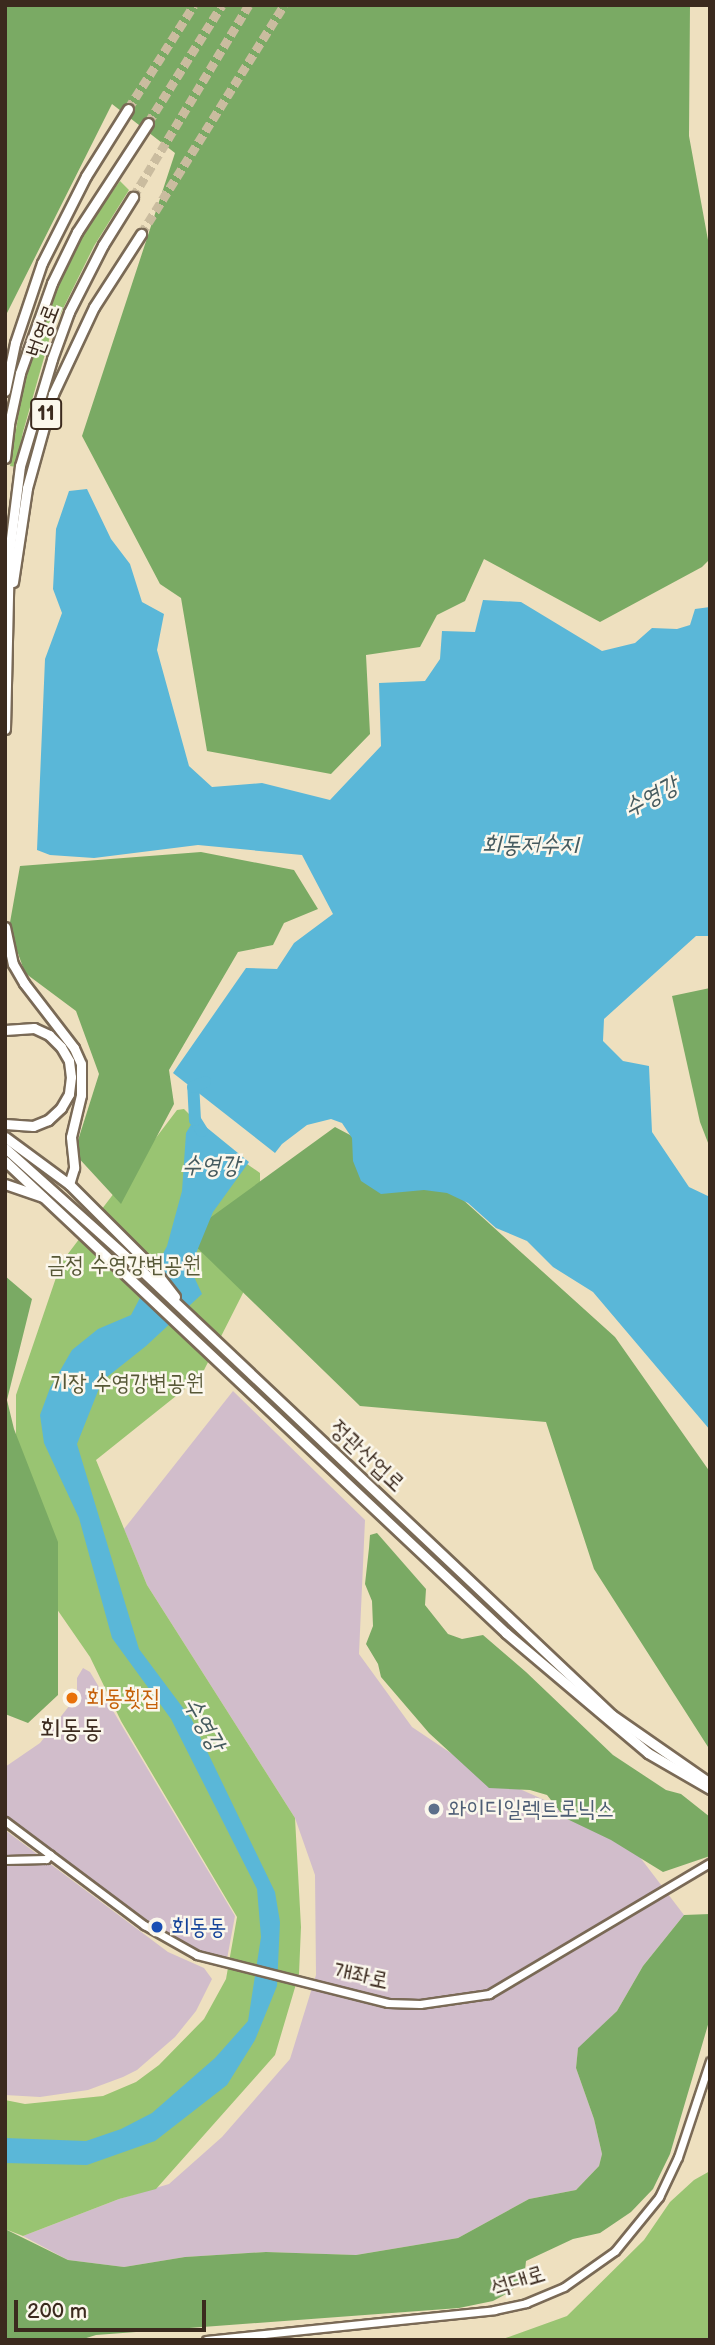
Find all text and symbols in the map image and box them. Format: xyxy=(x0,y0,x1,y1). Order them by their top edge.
street label: 번영로 xyxy=(20,300,66,362)
road number: 11 xyxy=(28,396,64,432)
water label: 수영강 xyxy=(619,771,683,823)
water label: 회동저수지 xyxy=(482,831,578,859)
water label: 수영강 xyxy=(182,1152,240,1180)
park label: 금정 수영강변공원 xyxy=(47,1251,201,1279)
park label: 기장 수영강변공원 xyxy=(50,1369,204,1397)
street label: 정관산업로 xyxy=(324,1414,410,1498)
place label: 회동횟집 xyxy=(86,1684,160,1712)
marker: 회동횟집 xyxy=(64,1690,80,1706)
water label: 수영강 xyxy=(177,1692,231,1756)
district label: 회동동 xyxy=(40,1714,102,1746)
place label: 와이디일렉트로닉스 xyxy=(448,1795,615,1823)
marker: 와이디일렉트로닉스 xyxy=(426,1801,442,1817)
place label: 회동동 xyxy=(171,1913,227,1941)
marker: 회동동 xyxy=(149,1919,165,1935)
street label: 개좌로 xyxy=(331,1957,391,1995)
street label: 석대로 xyxy=(487,2260,549,2302)
scale bar xyxy=(18,2286,210,2330)
text: 200 m xyxy=(27,2299,87,2324)

